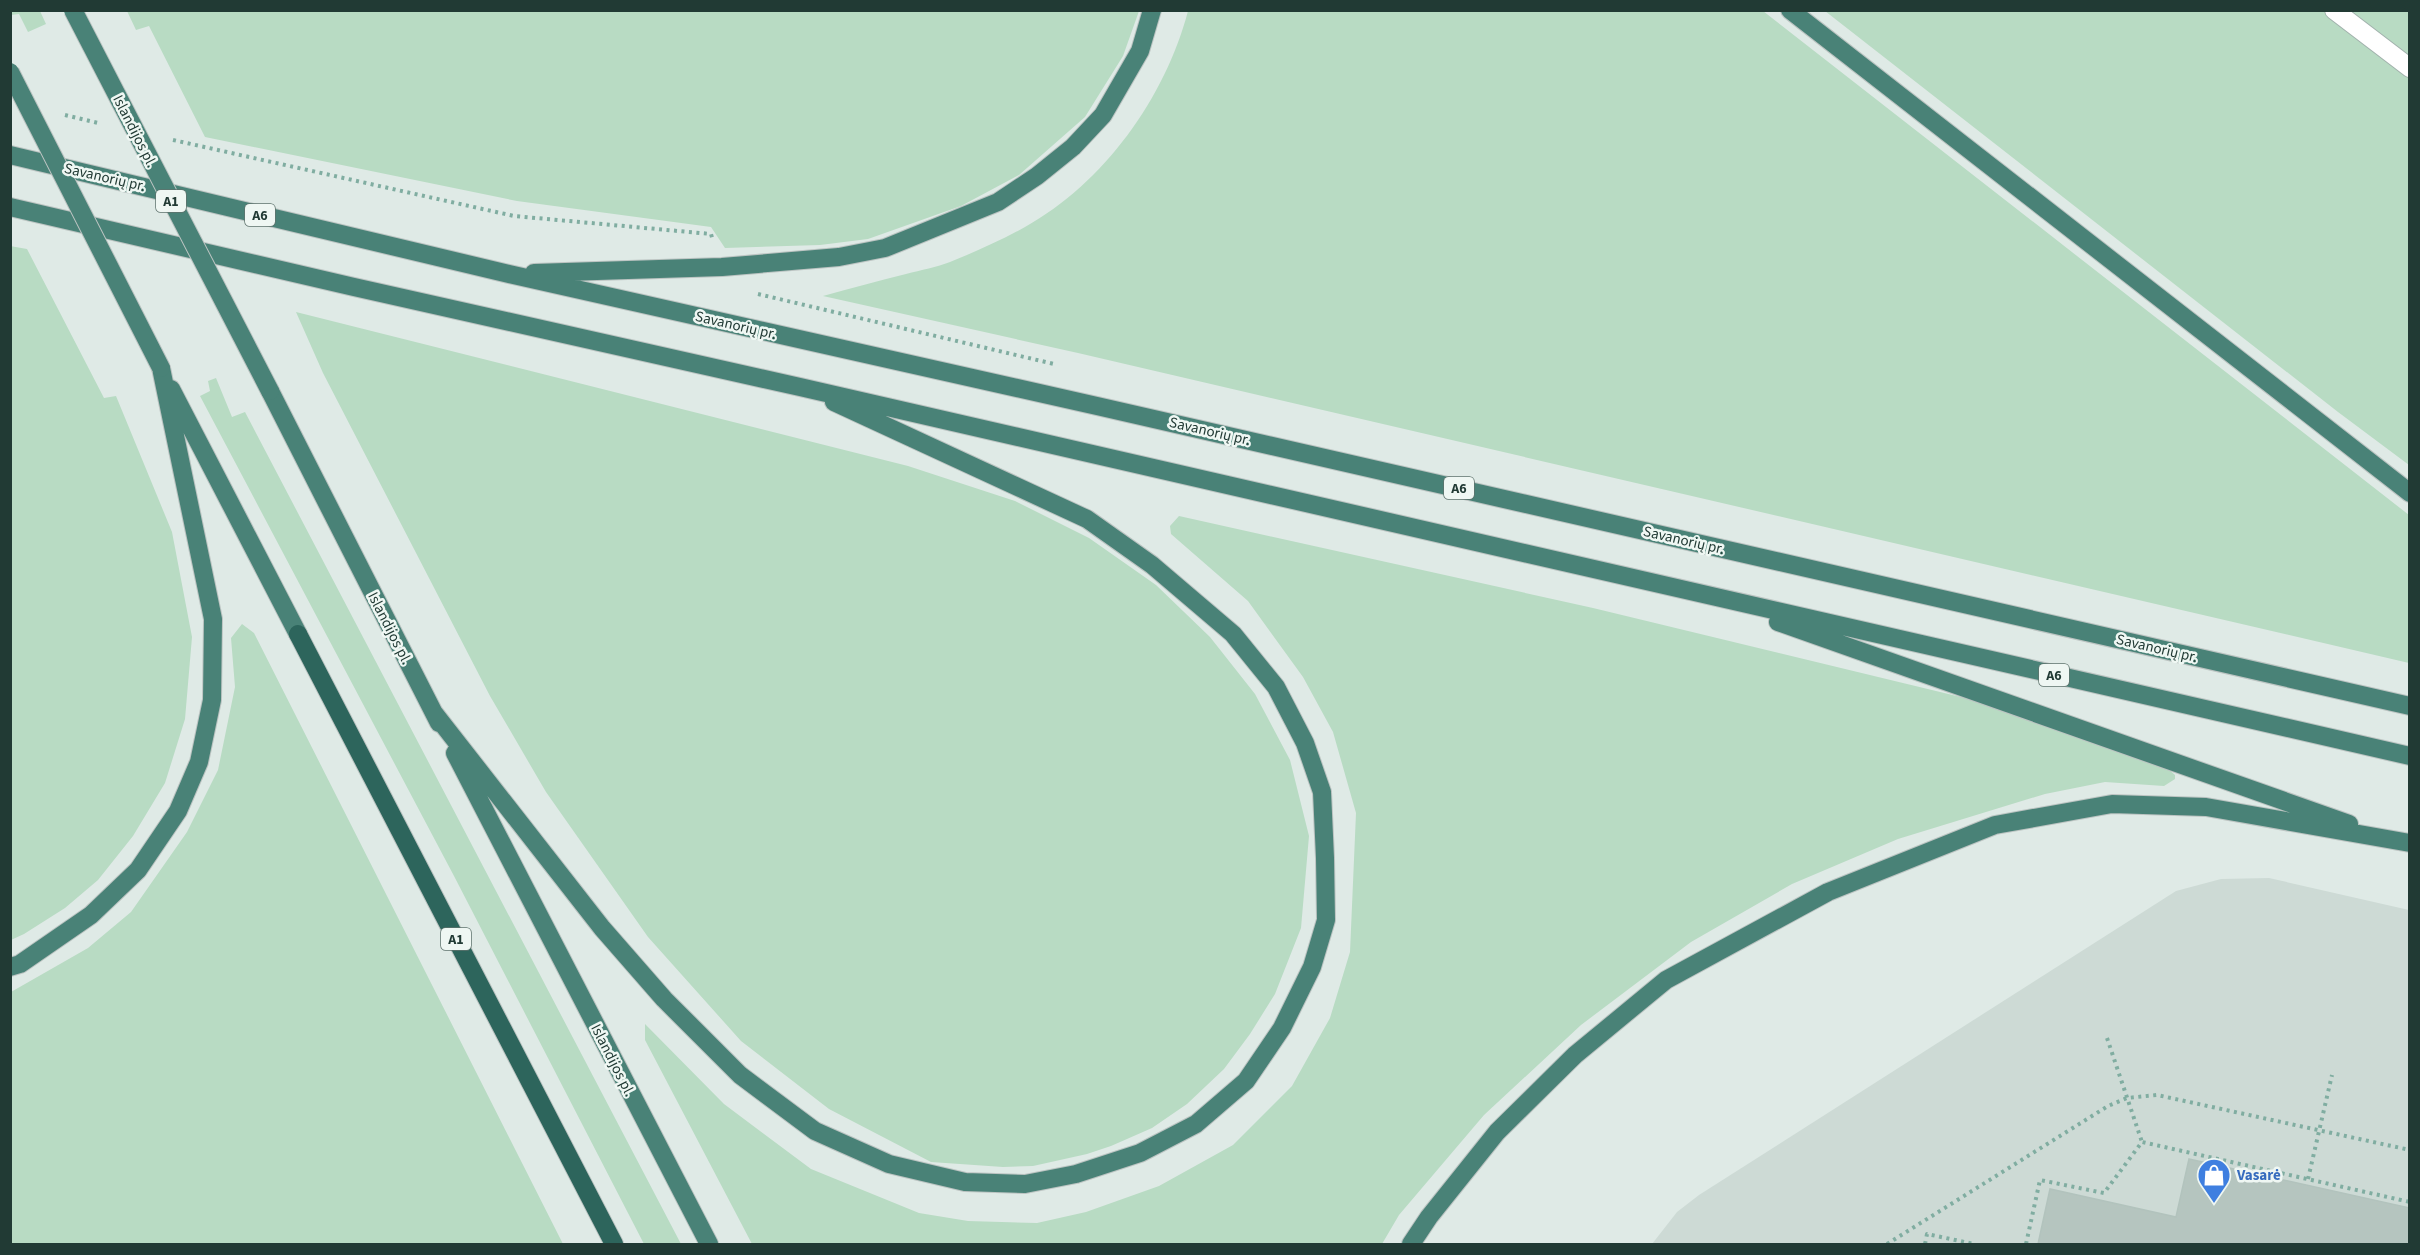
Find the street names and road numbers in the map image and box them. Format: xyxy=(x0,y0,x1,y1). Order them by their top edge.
street label: Islandijos pl. xyxy=(107,91,162,171)
street label: Savanorių pr. xyxy=(62,158,148,197)
road number: A1 xyxy=(156,190,186,212)
road number: A6 xyxy=(245,204,275,226)
street label: Savanorių pr. xyxy=(693,306,779,345)
street label: Savanorių pr. xyxy=(1167,412,1253,451)
road number: A6 xyxy=(1444,477,1474,499)
street label: Savanorių pr. xyxy=(1641,521,1727,560)
street label: Islandijos pl. xyxy=(362,588,417,668)
street label: Savanorių pr. xyxy=(2114,629,2200,668)
road number: A6 xyxy=(2039,664,2069,686)
road number: A1 xyxy=(441,928,471,950)
street label: Islandijos pl. xyxy=(585,1020,640,1100)

